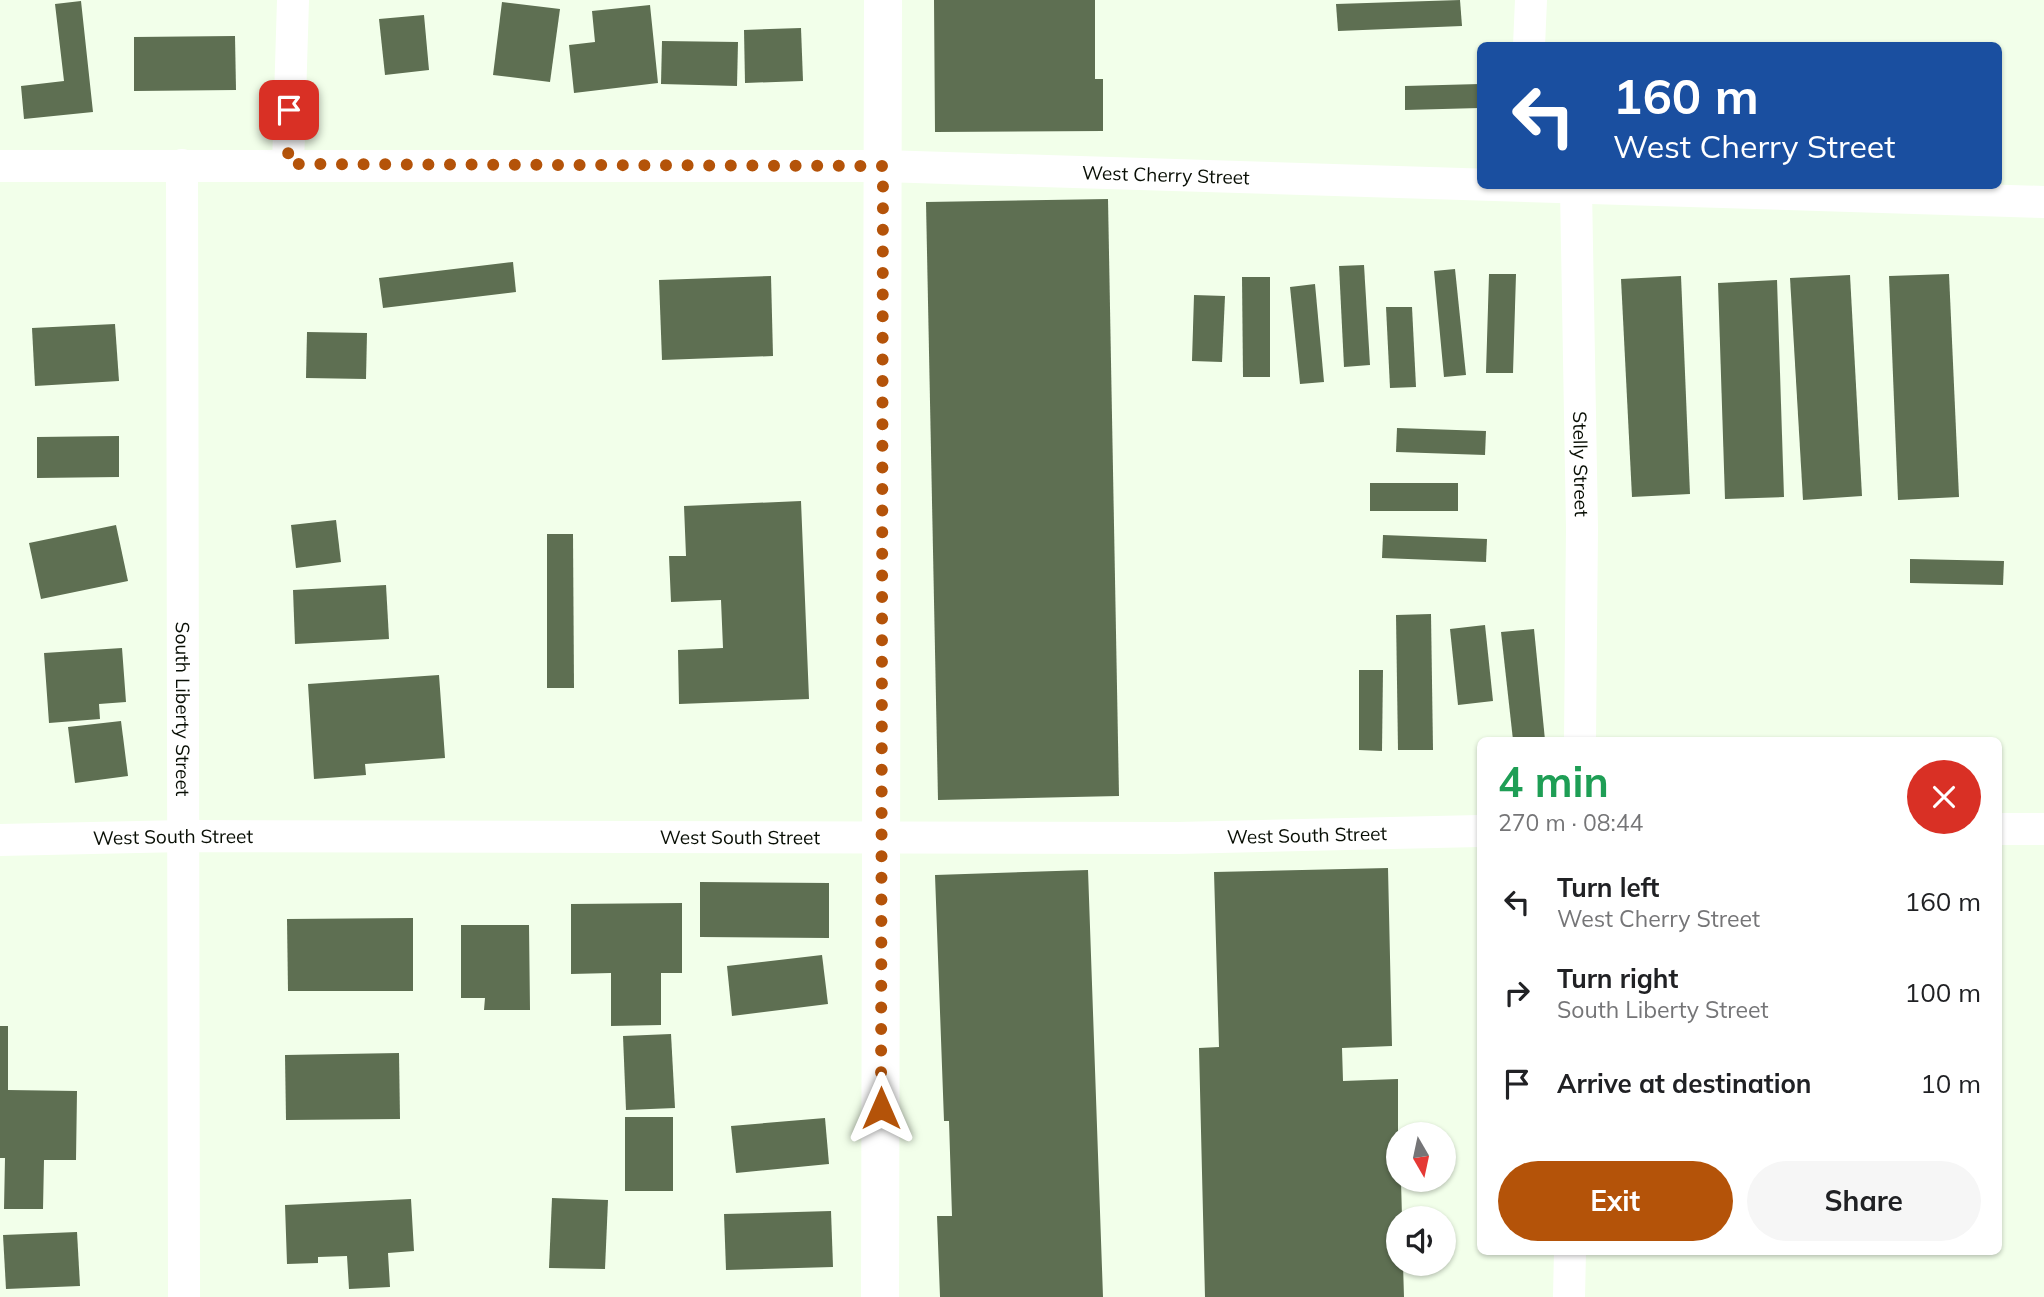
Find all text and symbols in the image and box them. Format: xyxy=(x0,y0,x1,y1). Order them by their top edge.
text: 160 m xyxy=(1613,65,1759,126)
icon: left xyxy=(1498,70,1589,161)
pin xyxy=(259,80,319,140)
icon: arrive xyxy=(270,91,308,129)
text: West Cherry Street xyxy=(1613,126,1895,166)
street label: West Cherry Street xyxy=(1082,160,1250,189)
street label: Stelly Street xyxy=(1568,411,1594,517)
street label: South Liberty Street xyxy=(171,622,195,797)
text: 4 min xyxy=(1498,755,1609,808)
button: close xyxy=(1907,760,1981,834)
text: 270 m · 08:44 xyxy=(1498,808,1643,837)
street label: West South Street xyxy=(1226,821,1388,849)
street label: West South Street xyxy=(93,824,254,850)
street label: West South Street xyxy=(660,825,821,849)
text: Turn left xyxy=(1557,871,1659,904)
icon: left xyxy=(1498,883,1536,921)
text: 160 m xyxy=(1905,885,1981,918)
text: West Cherry Street xyxy=(1557,904,1760,933)
text: Turn right xyxy=(1557,962,1678,995)
icon: right xyxy=(1498,974,1536,1012)
text: 100 m xyxy=(1905,976,1981,1009)
text: South Liberty Street xyxy=(1557,995,1769,1024)
icon: arrive xyxy=(1498,1065,1536,1103)
text: Arrive at destination xyxy=(1557,1067,1812,1100)
text: 10 m xyxy=(1920,1067,1981,1100)
position arrow xyxy=(844,1071,918,1145)
north arrow xyxy=(1386,1122,1456,1192)
map controls xyxy=(1386,1122,1456,1276)
button: Exit xyxy=(1498,1161,1733,1241)
button: Share xyxy=(1747,1161,1981,1241)
button: sound xyxy=(1386,1206,1456,1276)

